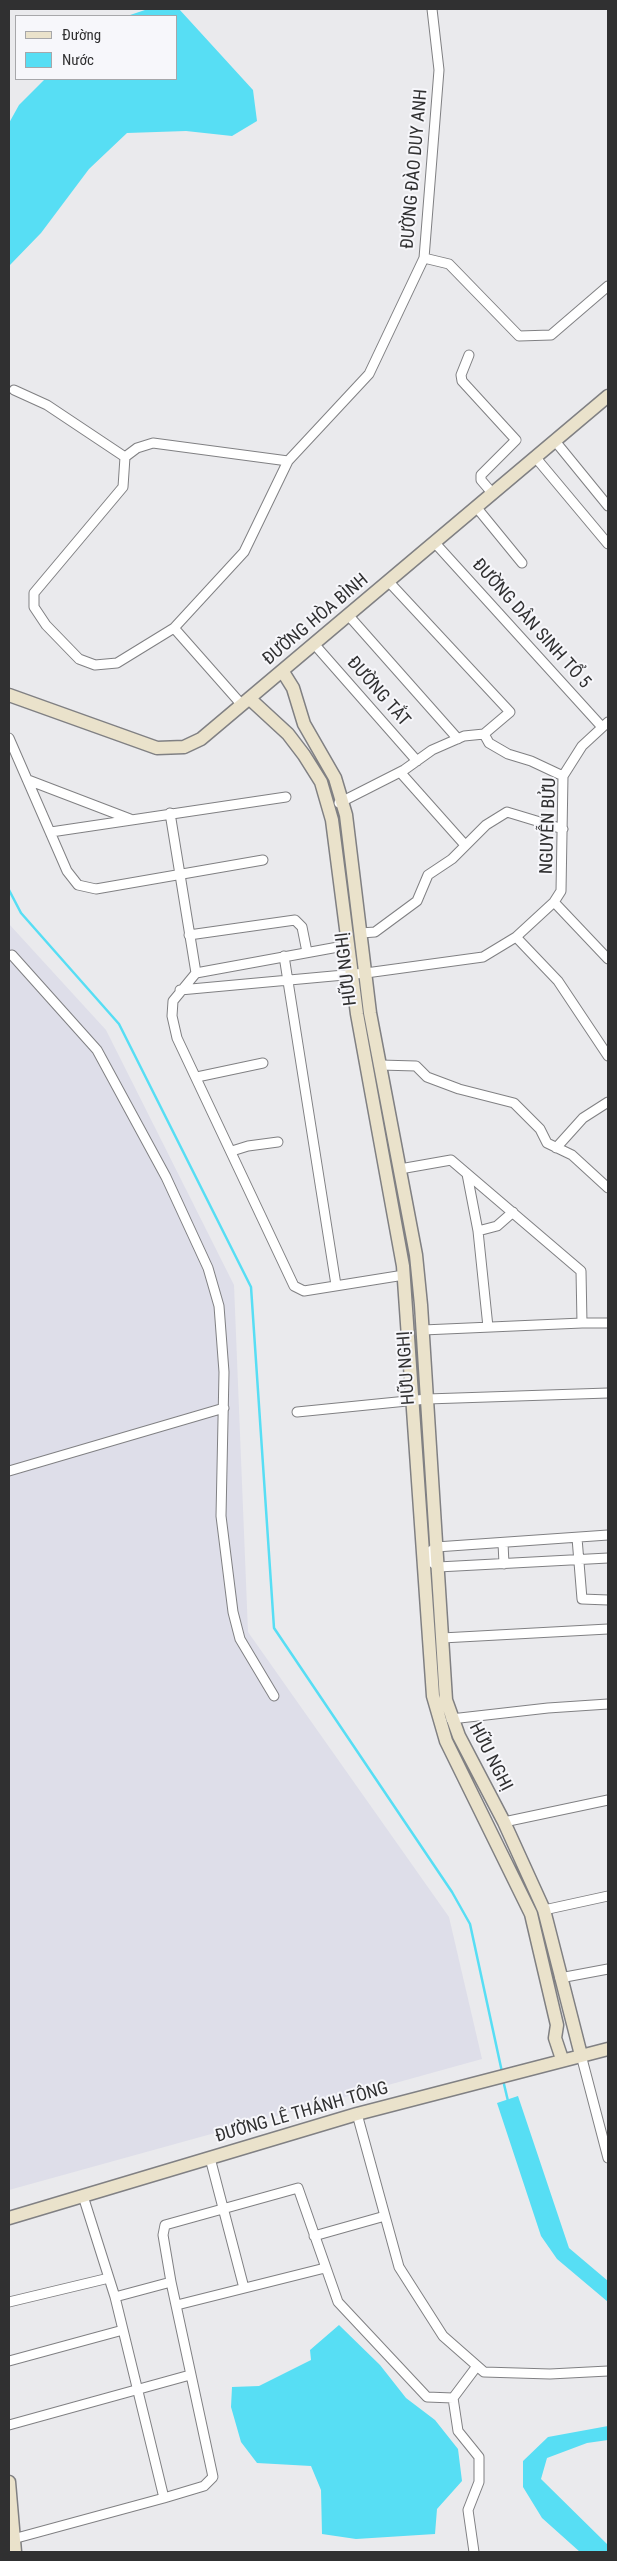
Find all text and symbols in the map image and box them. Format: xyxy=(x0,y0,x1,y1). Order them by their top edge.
legend xyxy=(15,15,178,80)
text: Đường xyxy=(62,26,101,44)
text: Nước xyxy=(62,51,94,69)
street label: ĐƯỜNG ĐÀO DUY ANH xyxy=(397,88,433,250)
street label: ĐƯỜNG DÂN SINH TỔ 5 xyxy=(467,555,595,693)
street label: ĐƯỜNG HÒA BÌNH xyxy=(259,570,373,670)
street label: ĐƯỜNG TẮT xyxy=(342,653,414,731)
street label: NGUYỄN BỬU xyxy=(537,777,561,875)
street label: HỮU NGHỊ xyxy=(332,931,362,1007)
street label: HỮU NGHỊ xyxy=(394,1330,420,1406)
street label: HỮU NGHỊ xyxy=(464,1719,516,1795)
street label: ĐƯỜNG LÊ THÁNH TÔNG xyxy=(213,2078,391,2148)

